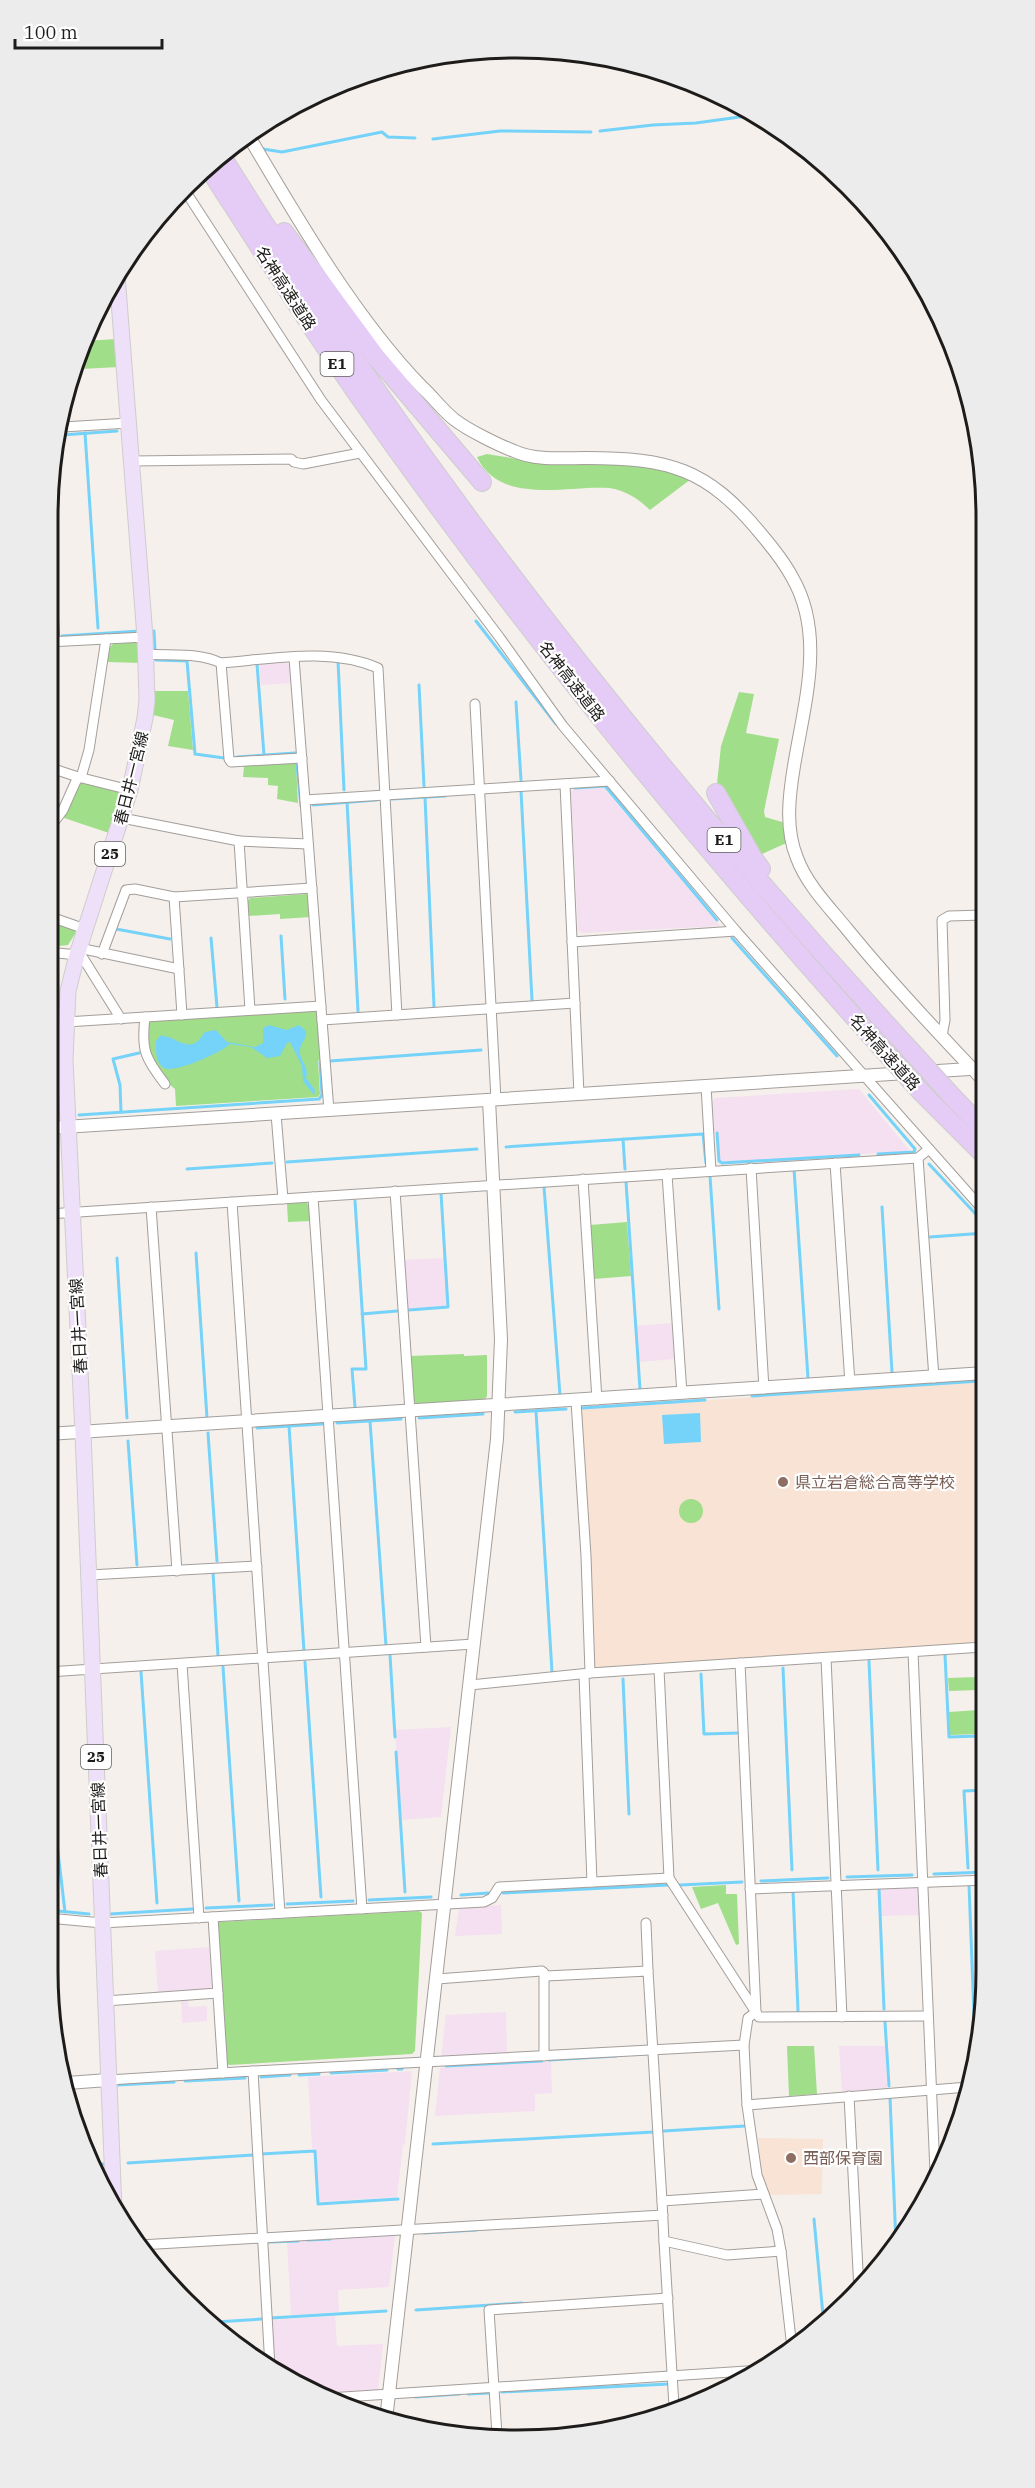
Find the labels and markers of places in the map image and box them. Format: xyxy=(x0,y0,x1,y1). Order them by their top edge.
place label: 県立岩倉総合高等学校 xyxy=(795,1472,955,1492)
marker: 県立岩倉総合高等学校 xyxy=(776,1475,790,1489)
place label: 西部保育園 xyxy=(803,2148,883,2168)
marker: 西部保育園 xyxy=(784,2151,798,2165)

